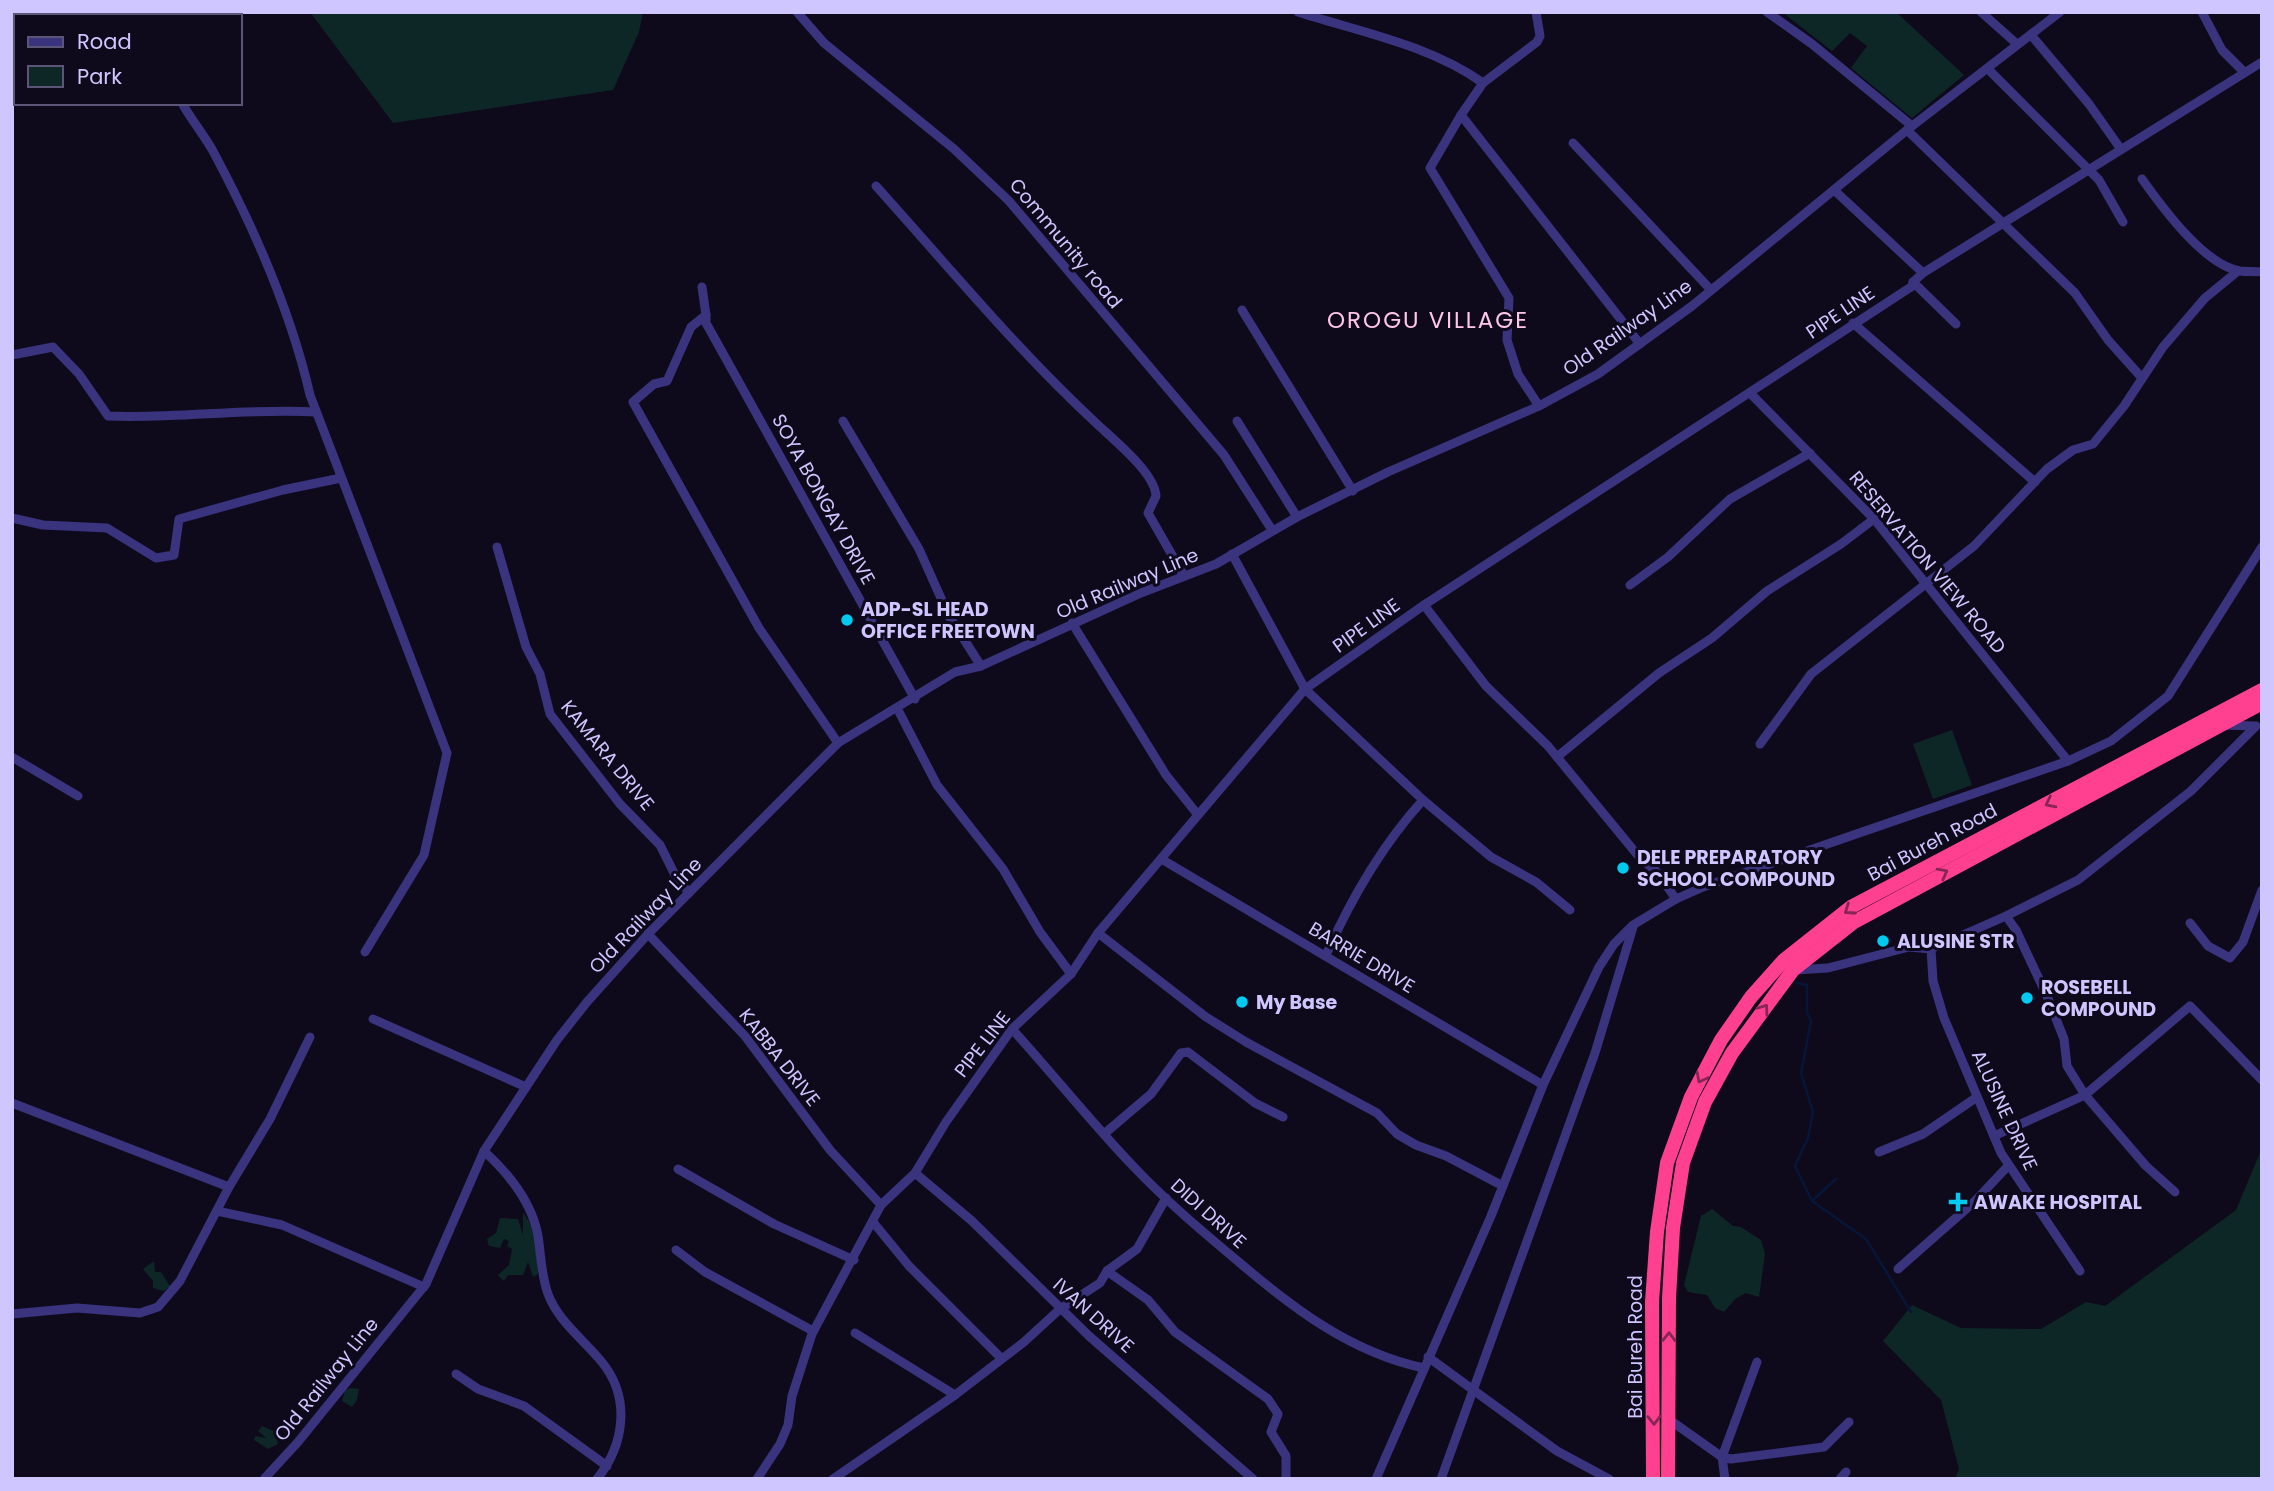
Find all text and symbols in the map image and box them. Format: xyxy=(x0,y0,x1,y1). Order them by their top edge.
legend xyxy=(14,14,242,105)
text: Road xyxy=(77,27,132,56)
text: Park xyxy=(77,62,122,91)
street label: Community road xyxy=(1003,172,1128,314)
street label: Old Railway Line xyxy=(1557,273,1697,382)
street label: PIPE LINE xyxy=(1801,280,1880,345)
district label: OROGU VILLAGE xyxy=(1327,304,1529,336)
street label: SOYA BONGAY DRIVE xyxy=(765,409,882,589)
street label: RESERVATION VIEW ROAD xyxy=(1843,465,2012,660)
street label: Old Railway Line xyxy=(1052,541,1203,626)
street label: PIPE LINE xyxy=(1327,592,1406,659)
place label: ADP-SL HEAD OFFICE FREETOWN xyxy=(861,596,1035,645)
marker: ADP-SL HEAD OFFICE FREETOWN xyxy=(839,612,855,628)
street label: KAMARA DRIVE xyxy=(555,694,661,816)
one-way arrow xyxy=(2045,794,2057,808)
street label: Bai Bureh Road xyxy=(1863,797,2002,888)
place label: DELE PREPARATORY SCHOOL COMPOUND xyxy=(1637,844,1835,893)
street label: Old Railway Line xyxy=(583,851,708,980)
marker: DELE PREPARATORY SCHOOL COMPOUND xyxy=(1615,860,1631,876)
one-way arrow xyxy=(1935,868,1948,882)
one-way arrow xyxy=(1844,902,1857,914)
street label: BARRIE DRIVE xyxy=(1304,915,1420,1000)
place label: ALUSINE STR xyxy=(1897,928,2015,955)
marker: ALUSINE STR xyxy=(1875,933,1891,949)
place label: ROSEBELL COMPOUND xyxy=(2041,974,2156,1023)
place label: My Base xyxy=(1256,989,1338,1016)
marker: ROSEBELL COMPOUND xyxy=(2019,990,2035,1006)
marker: My Base xyxy=(1234,994,1250,1010)
street label: KABBA DRIVE xyxy=(733,1003,826,1112)
street label: PIPE LINE xyxy=(948,1005,1017,1083)
one-way arrow xyxy=(1756,1005,1769,1017)
street label: ALUSINE DRIVE xyxy=(1965,1046,2044,1175)
one-way arrow xyxy=(1696,1071,1709,1083)
street label: DIDI DRIVE xyxy=(1165,1172,1252,1255)
place label: AWAKE HOSPITAL xyxy=(1974,1189,2142,1216)
marker: AWAKE HOSPITAL xyxy=(1948,1192,1968,1212)
street label: IVAN DRIVE xyxy=(1047,1272,1140,1359)
street label: Bai Bureh Road xyxy=(1622,1275,1649,1419)
street label: Old Railway Line xyxy=(268,1312,385,1447)
one-way arrow xyxy=(1661,1331,1676,1342)
one-way arrow xyxy=(1646,1416,1662,1426)

